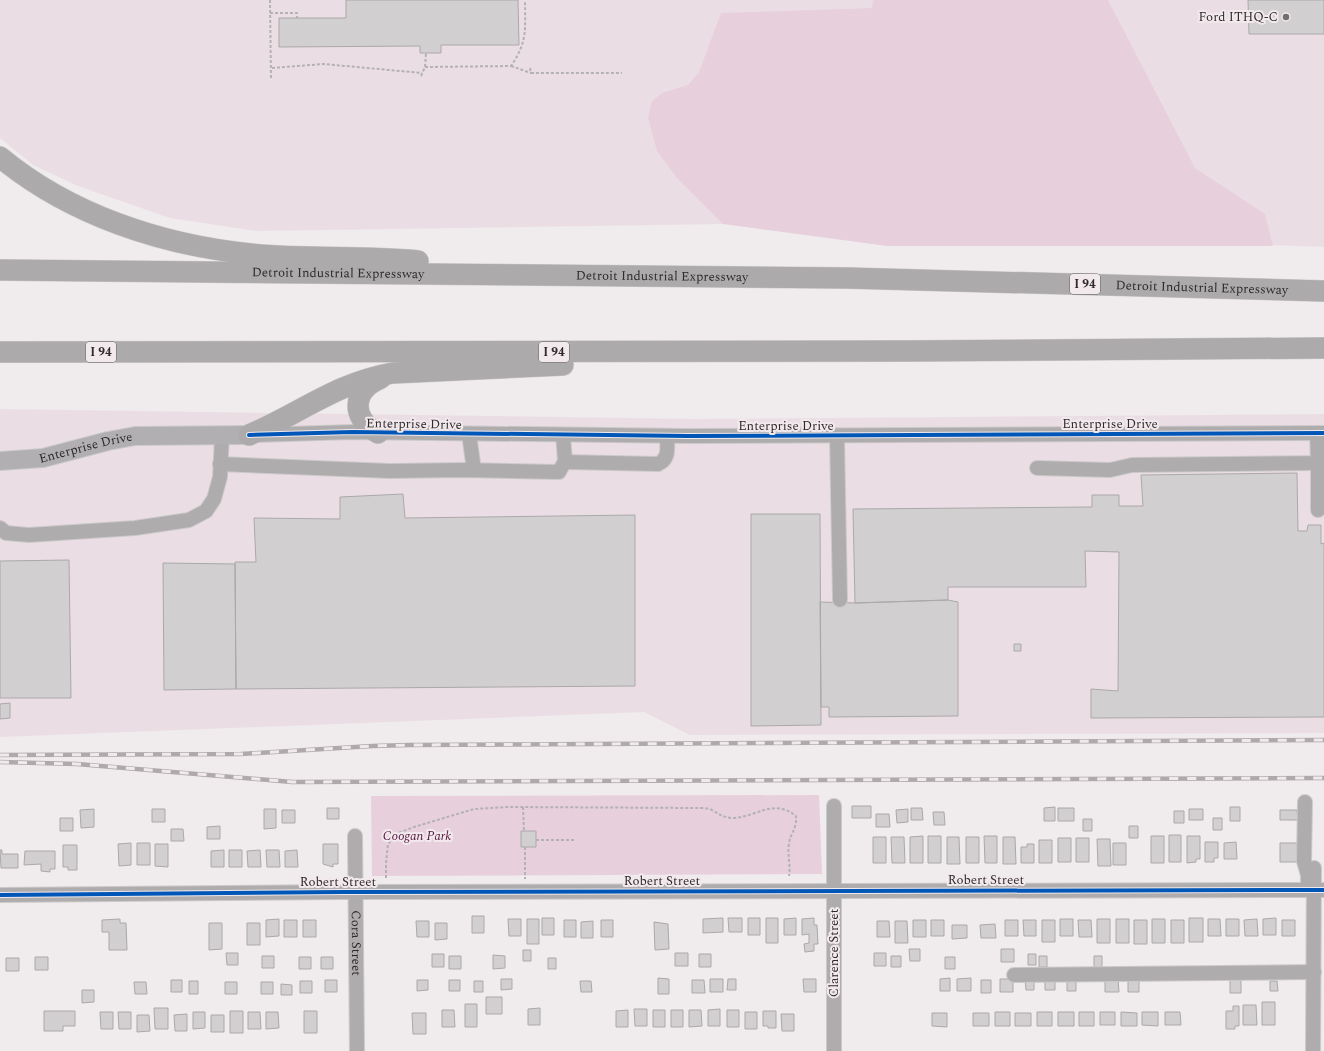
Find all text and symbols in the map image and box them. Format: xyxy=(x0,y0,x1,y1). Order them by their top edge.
place label: Ford ITHQ-C xyxy=(1199,7,1278,27)
marker: Ford ITHQ-C xyxy=(1281,12,1291,22)
street label: Detroit Industrial Expressway xyxy=(252,262,425,284)
street label: Detroit Industrial Expressway xyxy=(576,265,749,287)
road number: I 94 xyxy=(1070,274,1100,294)
street label: Detroit Industrial Expressway xyxy=(1115,275,1289,300)
road number: I 94 xyxy=(86,342,116,362)
road number: I 94 xyxy=(539,342,569,362)
street label: Enterprise Drive xyxy=(366,413,462,435)
street label: Enterprise Drive xyxy=(1062,414,1158,434)
street label: Enterprise Drive xyxy=(738,416,834,436)
street label: Enterprise Drive xyxy=(37,427,134,469)
park label: Coogan Park xyxy=(383,826,451,846)
street label: Robert Street xyxy=(948,870,1025,890)
street label: Robert Street xyxy=(624,871,701,891)
street label: Robert Street xyxy=(300,872,377,892)
street label: Clarence Street xyxy=(824,908,844,997)
street label: Cora Street xyxy=(346,910,366,976)

